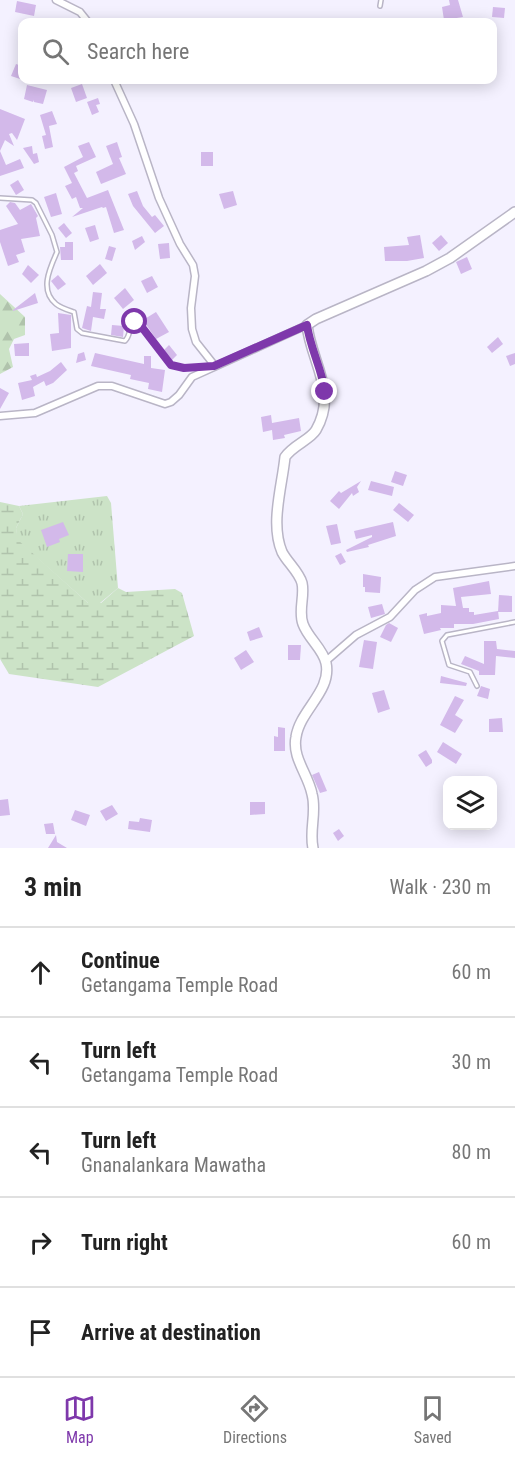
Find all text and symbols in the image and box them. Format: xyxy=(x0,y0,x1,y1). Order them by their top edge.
search box xyxy=(18,18,497,84)
icon: search xyxy=(39,35,72,68)
text: Search here xyxy=(87,39,189,64)
route start xyxy=(121,308,147,334)
route end xyxy=(311,378,337,404)
map controls xyxy=(443,776,497,830)
button: layers xyxy=(443,776,497,830)
text: 3 min xyxy=(24,872,82,902)
text: Walk · 230 m xyxy=(390,875,491,899)
text: Continue xyxy=(81,948,160,973)
icon: ahead xyxy=(24,956,57,989)
text: 60 m xyxy=(452,960,491,984)
text: Getangama Temple Road xyxy=(81,973,278,997)
text: Turn left xyxy=(81,1038,156,1063)
icon: left xyxy=(24,1046,57,1079)
text: 30 m xyxy=(452,1050,491,1074)
text: Getangama Temple Road xyxy=(81,1063,278,1087)
text: Turn left xyxy=(81,1128,156,1153)
icon: left xyxy=(24,1136,57,1169)
text: 80 m xyxy=(452,1140,491,1164)
text: Gnanalankara Mawatha xyxy=(81,1153,266,1177)
icon: right xyxy=(24,1226,57,1259)
text: Turn right xyxy=(81,1230,168,1255)
text: 60 m xyxy=(452,1230,491,1254)
icon: arrive xyxy=(24,1316,57,1349)
text: Arrive at destination xyxy=(81,1320,261,1345)
tab: Map xyxy=(63,1392,96,1447)
tab: Directions xyxy=(223,1392,287,1447)
tab: Saved xyxy=(414,1392,452,1447)

